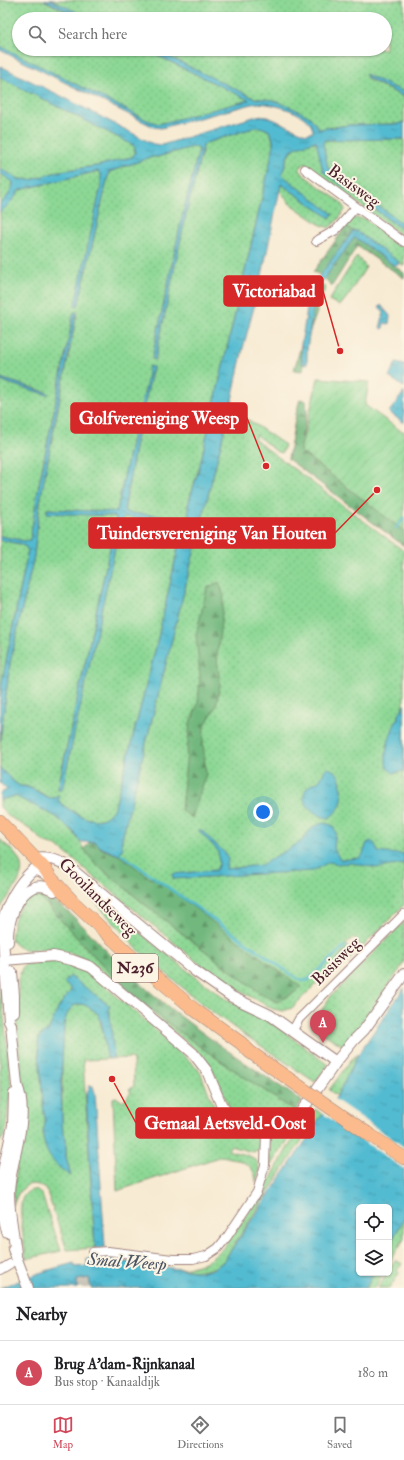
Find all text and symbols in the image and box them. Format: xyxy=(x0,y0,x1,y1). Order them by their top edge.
search box xyxy=(12,12,392,56)
icon: search xyxy=(26,23,48,45)
text: Search here xyxy=(58,25,127,44)
street label: Basisweg xyxy=(323,160,385,213)
callout: Victoriabad xyxy=(224,276,323,306)
text: Victoriabad xyxy=(231,280,316,303)
callout: Golfvereniging Weesp xyxy=(71,403,247,433)
text: Golfvereniging Weesp xyxy=(79,407,239,430)
callout: Tuindersvereniging Van Houten xyxy=(89,518,335,548)
text: Tuindersvereniging Van Houten xyxy=(96,522,328,545)
your location xyxy=(253,802,273,822)
street label: Gooilandseweg xyxy=(54,853,142,941)
street label: Basisweg xyxy=(307,932,365,990)
road number: N236 xyxy=(112,954,158,982)
pin: A xyxy=(310,1010,336,1043)
callout: Gemaal Aetsveld-Oost xyxy=(136,1108,314,1138)
text: Gemaal Aetsveld-Oost xyxy=(144,1112,306,1135)
map controls xyxy=(356,1204,392,1276)
button: locate xyxy=(356,1204,392,1240)
button: layers xyxy=(356,1240,392,1276)
water label: Smal Weesp xyxy=(86,1248,168,1276)
text: Nearby xyxy=(16,1304,67,1325)
text: Brug A'dam-Rijnkanaal xyxy=(54,1355,195,1374)
text: A xyxy=(25,1365,33,1381)
text: 180 m xyxy=(358,1365,388,1381)
text: Bus stop · Kanaaldijk xyxy=(54,1374,160,1390)
tab: Map xyxy=(52,1414,74,1451)
tab: Directions xyxy=(177,1414,224,1451)
tab: Saved xyxy=(327,1414,352,1451)

